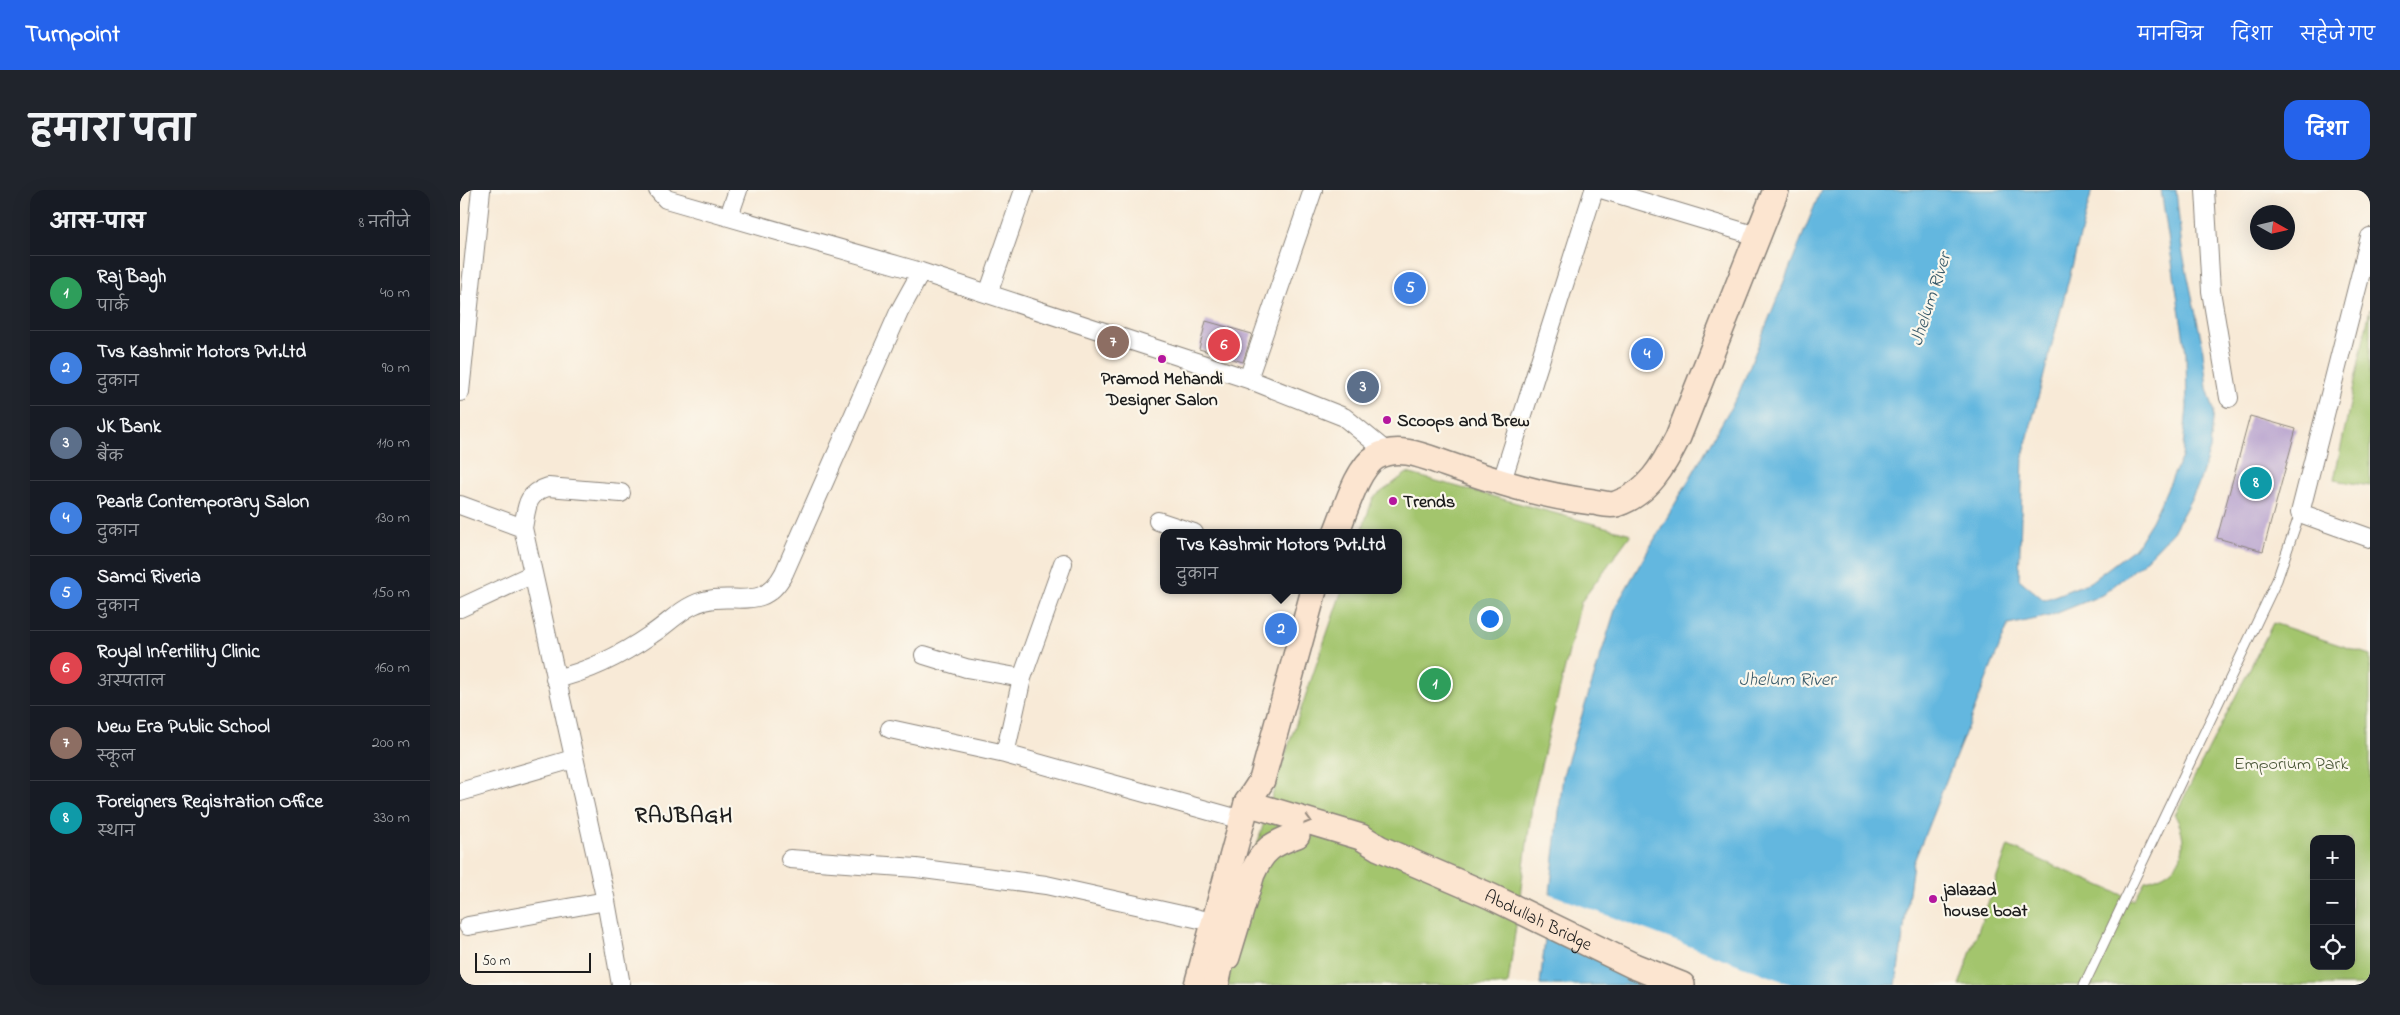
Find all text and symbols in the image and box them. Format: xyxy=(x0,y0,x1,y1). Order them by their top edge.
text: Turnpoint xyxy=(25,18,120,53)
text: मानचित्र xyxy=(2137,23,2204,49)
text: दिशा xyxy=(2232,23,2272,49)
text: सहेजे गए xyxy=(2300,23,2375,49)
button: दिशा xyxy=(2284,100,2370,160)
text: हमारा पता xyxy=(30,106,194,157)
north arrow xyxy=(2250,205,2295,250)
text: आस-पास xyxy=(50,208,145,238)
text: 8 नतीजे xyxy=(359,211,410,235)
water label: Jhelum River xyxy=(1904,248,1960,350)
text: Raj Bagh xyxy=(97,264,166,291)
pin: 5 xyxy=(1394,269,1426,307)
text: 1 xyxy=(63,281,69,305)
text: 40 m xyxy=(380,281,410,305)
text: पार्क xyxy=(97,295,128,319)
pin: 7 xyxy=(1097,323,1129,361)
pin: 6 xyxy=(1208,326,1240,364)
pin: 4 xyxy=(1631,335,1663,373)
text: Tvs Kashmir Motors Pvt.Ltd xyxy=(97,339,306,366)
marker: Pramod Mehandi Designer Salon xyxy=(1156,353,1168,365)
text: 2 xyxy=(62,356,70,380)
text: 90 m xyxy=(382,356,410,380)
place label: Pramod Mehandi Designer Salon xyxy=(1101,367,1223,415)
pin: 3 xyxy=(1347,368,1379,406)
text: दुकान xyxy=(97,370,139,394)
place label: Scoops and Brew xyxy=(1397,409,1530,435)
text: JK Bank xyxy=(97,414,161,441)
marker: Scoops and Brew xyxy=(1381,414,1393,426)
text: 3 xyxy=(63,431,69,455)
text: 110 m xyxy=(376,431,410,455)
text: बैंक xyxy=(97,445,123,469)
pin: 8 xyxy=(2240,464,2272,502)
text: Pearlz Contemporary Salon xyxy=(97,489,309,516)
place label: Trends xyxy=(1403,490,1455,516)
marker: Trends xyxy=(1387,495,1399,507)
text: 4 xyxy=(63,506,69,530)
text: 130 m xyxy=(375,506,410,530)
text: दुकान xyxy=(97,520,139,544)
popup xyxy=(1160,529,1402,594)
text: Tvs Kashmir Motors Pvt.Ltd xyxy=(1176,532,1386,559)
text: दुकान xyxy=(1176,563,1218,587)
text: Samci Riveria xyxy=(97,564,201,591)
text: 5 xyxy=(61,581,71,605)
text: 150 m xyxy=(372,581,410,605)
text: दुकान xyxy=(97,595,139,619)
your location xyxy=(1477,606,1503,632)
pin: 2 xyxy=(1265,610,1297,648)
text: Royal Infertility Clinic xyxy=(97,639,260,666)
text: 6 xyxy=(62,656,70,680)
text: 160 m xyxy=(375,656,410,680)
pin: 1 xyxy=(1419,665,1451,703)
water label: Jhelum River xyxy=(1739,667,1837,694)
text: अस्पताल xyxy=(97,670,165,694)
text: New Era Public School xyxy=(97,714,270,741)
text: 7 xyxy=(63,731,69,755)
text: 200 m xyxy=(372,731,410,755)
text: स्कूल xyxy=(97,745,135,769)
park label: Emporium Park xyxy=(2234,752,2348,778)
text: Foreigners Registration Office xyxy=(97,789,323,816)
district label: RAJBAGH xyxy=(635,801,733,833)
text: 8 xyxy=(63,806,69,830)
text: 330 m xyxy=(373,806,410,830)
one-way arrow xyxy=(1303,814,1311,824)
text: स्थान xyxy=(97,820,135,844)
map controls xyxy=(2310,835,2355,970)
button: + xyxy=(2310,835,2355,880)
place label: jalazad house boat xyxy=(1940,878,2028,925)
button: − xyxy=(2310,880,2355,925)
street label: Abdullah Bridge xyxy=(1479,884,1597,959)
marker: jalazad house boat xyxy=(1927,893,1939,905)
button: locate xyxy=(2310,925,2355,970)
scale bar xyxy=(475,950,591,973)
text: 50 m xyxy=(482,951,510,972)

